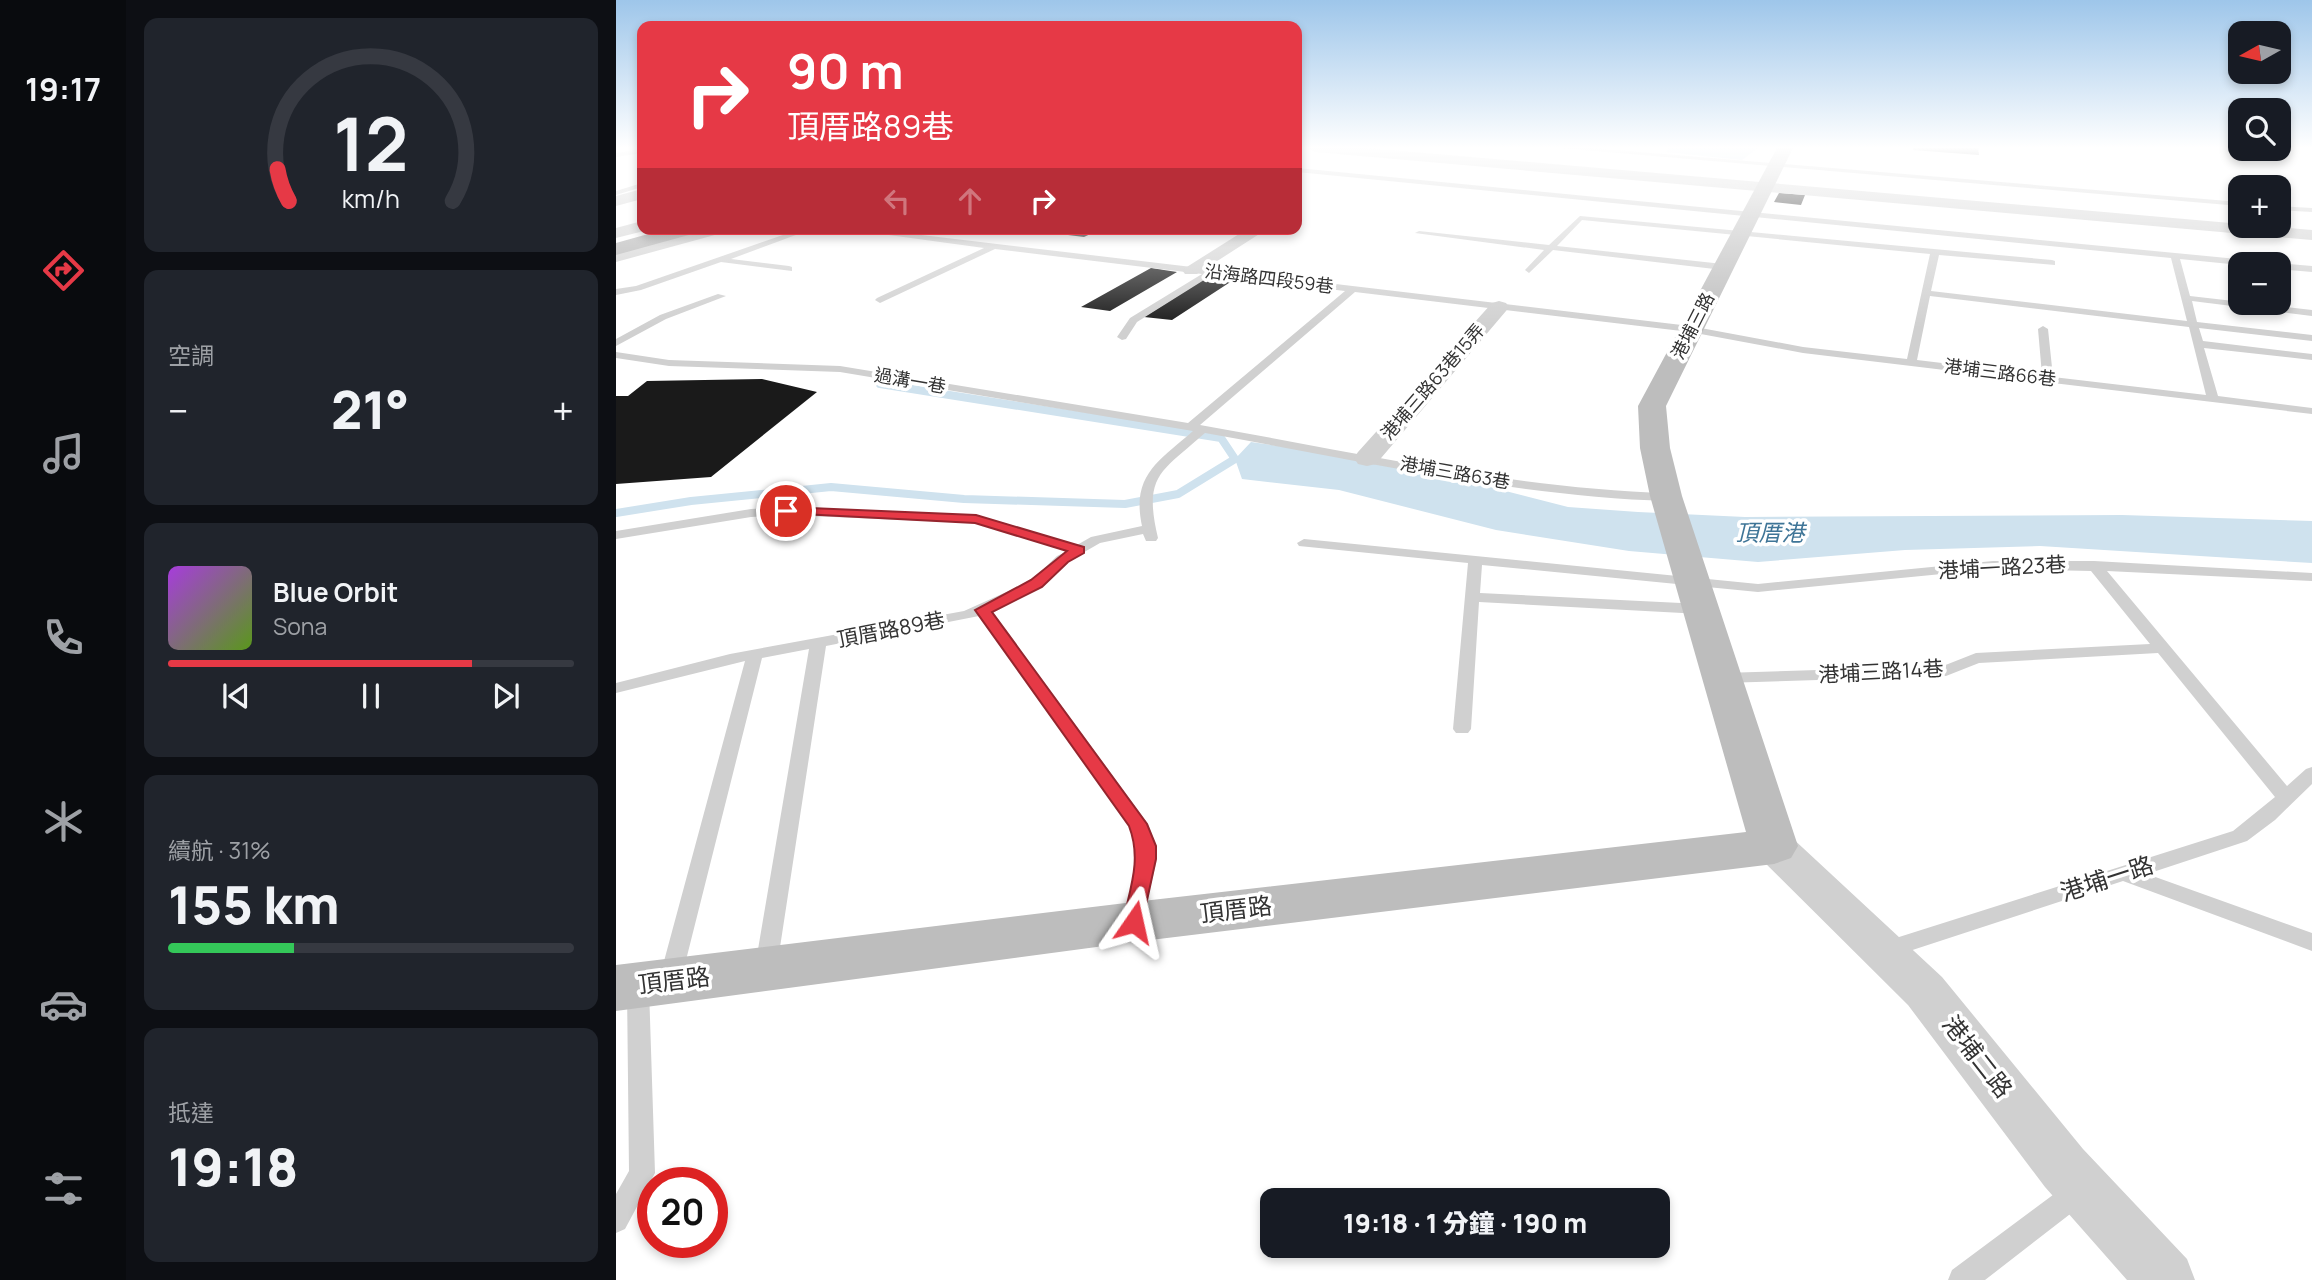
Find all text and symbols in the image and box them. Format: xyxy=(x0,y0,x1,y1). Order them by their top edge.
north arrow xyxy=(2228,21,2291,84)
map controls xyxy=(2228,21,2291,315)
text: 90 m xyxy=(787,37,904,104)
icon: right xyxy=(672,49,763,140)
text: 19:17 xyxy=(25,67,101,111)
text: 12 xyxy=(333,94,409,194)
button: search xyxy=(2228,98,2291,161)
text: 頂厝路89巷 xyxy=(787,104,953,148)
button: + xyxy=(2228,175,2291,238)
text: km/h xyxy=(342,181,400,216)
icon: left xyxy=(878,182,916,220)
icon: ahead xyxy=(951,182,989,220)
icon: right xyxy=(1024,182,1062,220)
icon: directions xyxy=(39,246,88,295)
button: − xyxy=(2228,252,2291,315)
street label: 沿海路四段59巷 xyxy=(1203,258,1335,298)
street label: 港埔三路 xyxy=(1665,288,1719,363)
street label: 港埔三路63巷15弄 xyxy=(1375,318,1489,445)
text: 空調 xyxy=(168,339,214,371)
street label: 港埔三路66巷 xyxy=(1943,353,2057,391)
street label: 過溝一巷 xyxy=(873,362,948,398)
text: 21° xyxy=(331,374,410,445)
text: − xyxy=(168,384,189,436)
text: + xyxy=(552,384,574,436)
icon: music xyxy=(39,429,88,478)
street label: 港埔三路63巷 xyxy=(1398,451,1512,493)
pin xyxy=(756,481,816,541)
icon: arrive xyxy=(767,492,805,530)
water label: 頂厝港 xyxy=(1736,516,1808,548)
street label: 港埔一路23巷 xyxy=(1937,550,2067,584)
text: Blue Orbit xyxy=(273,574,398,610)
street label: 頂厝路89巷 xyxy=(835,605,947,653)
text: Sona xyxy=(273,610,327,642)
icon: phone xyxy=(39,613,88,662)
street label: 港埔三路14巷 xyxy=(1818,654,1944,688)
icon: previous xyxy=(217,677,255,715)
icon: pause xyxy=(352,677,390,715)
icon: next xyxy=(487,677,525,715)
icon: climate xyxy=(39,797,88,846)
text: 續航 · 31% xyxy=(168,834,271,866)
street label: 港埔一路 xyxy=(2056,847,2157,908)
text: 155 km xyxy=(168,869,340,940)
position arrow xyxy=(1097,885,1171,959)
street label: 頂厝路 xyxy=(1198,888,1274,929)
street label: 頂厝路 xyxy=(636,959,712,1000)
icon: car xyxy=(39,980,88,1029)
street label: 港埔二路 xyxy=(1936,1008,2021,1104)
text: 抵達 xyxy=(168,1096,214,1128)
text: 19:18 xyxy=(168,1131,299,1202)
icon: filters xyxy=(39,1164,88,1213)
speed limit sign: 20 xyxy=(637,1167,728,1258)
text: 19:18 · 1 分鐘 · 190 m xyxy=(1343,1205,1587,1241)

